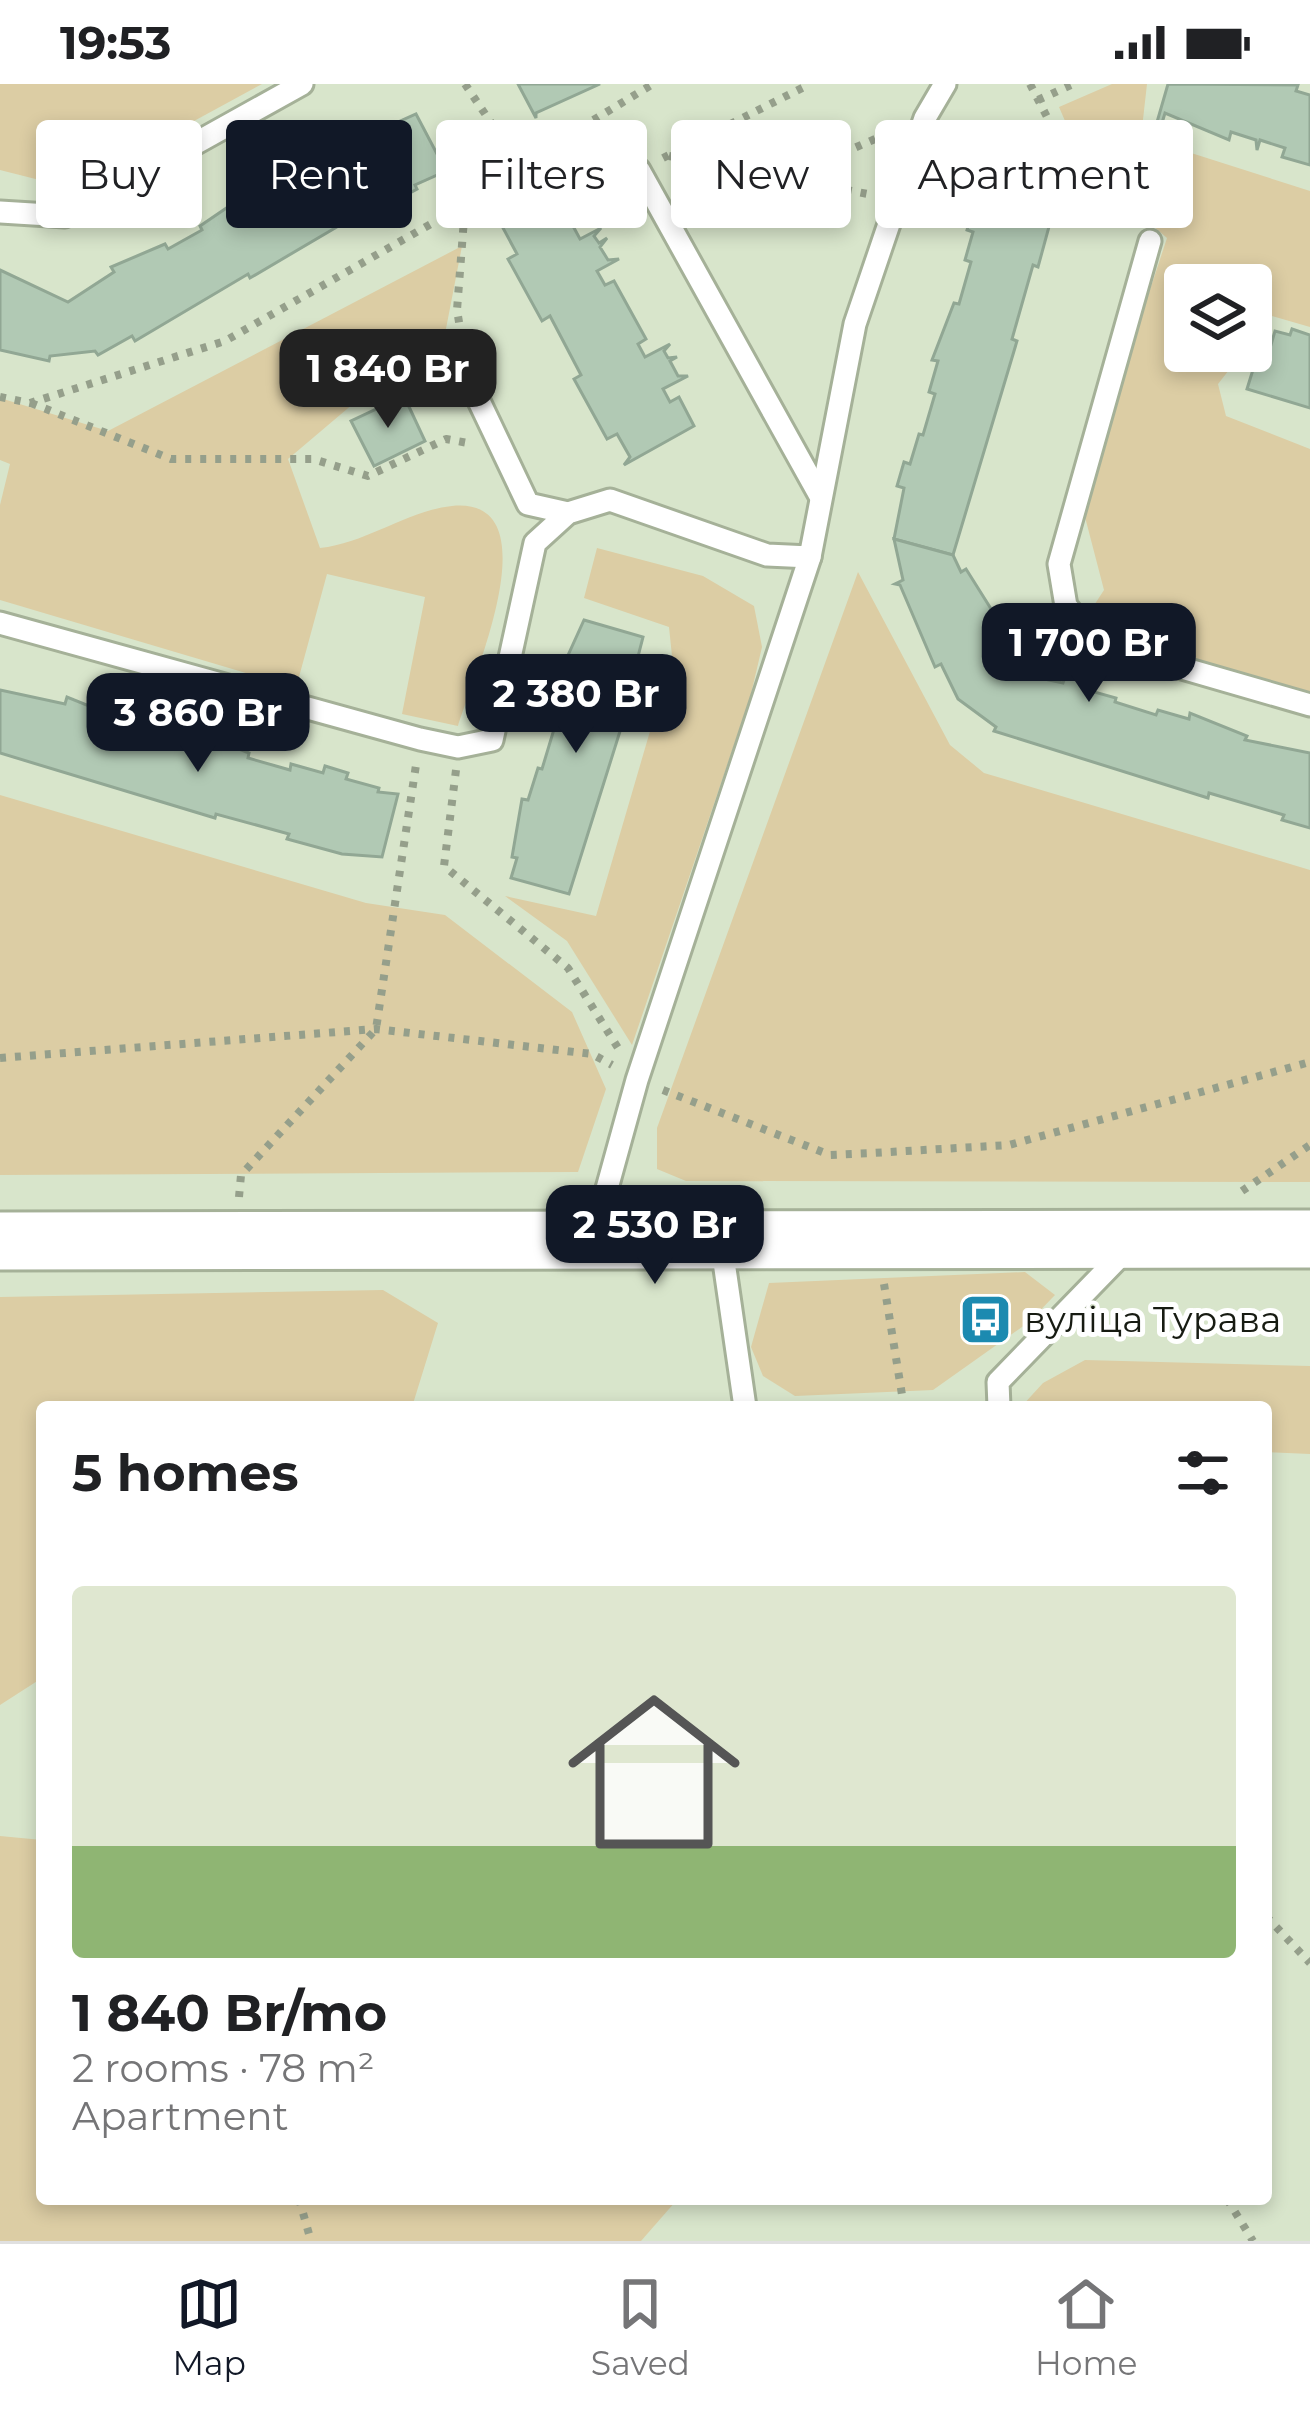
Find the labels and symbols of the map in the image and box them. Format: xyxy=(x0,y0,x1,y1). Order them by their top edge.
pin: 1 840 Br xyxy=(264,329,512,431)
pin: 1 700 Br xyxy=(965,603,1213,705)
pin: 2 380 Br xyxy=(452,654,700,756)
pin: 3 860 Br xyxy=(74,673,322,775)
pin: 2 530 Br xyxy=(531,1185,779,1287)
bus stop icon: вуліца Турава xyxy=(957,1291,1013,1347)
place label: вуліца Турава xyxy=(1024,1297,1281,1341)

